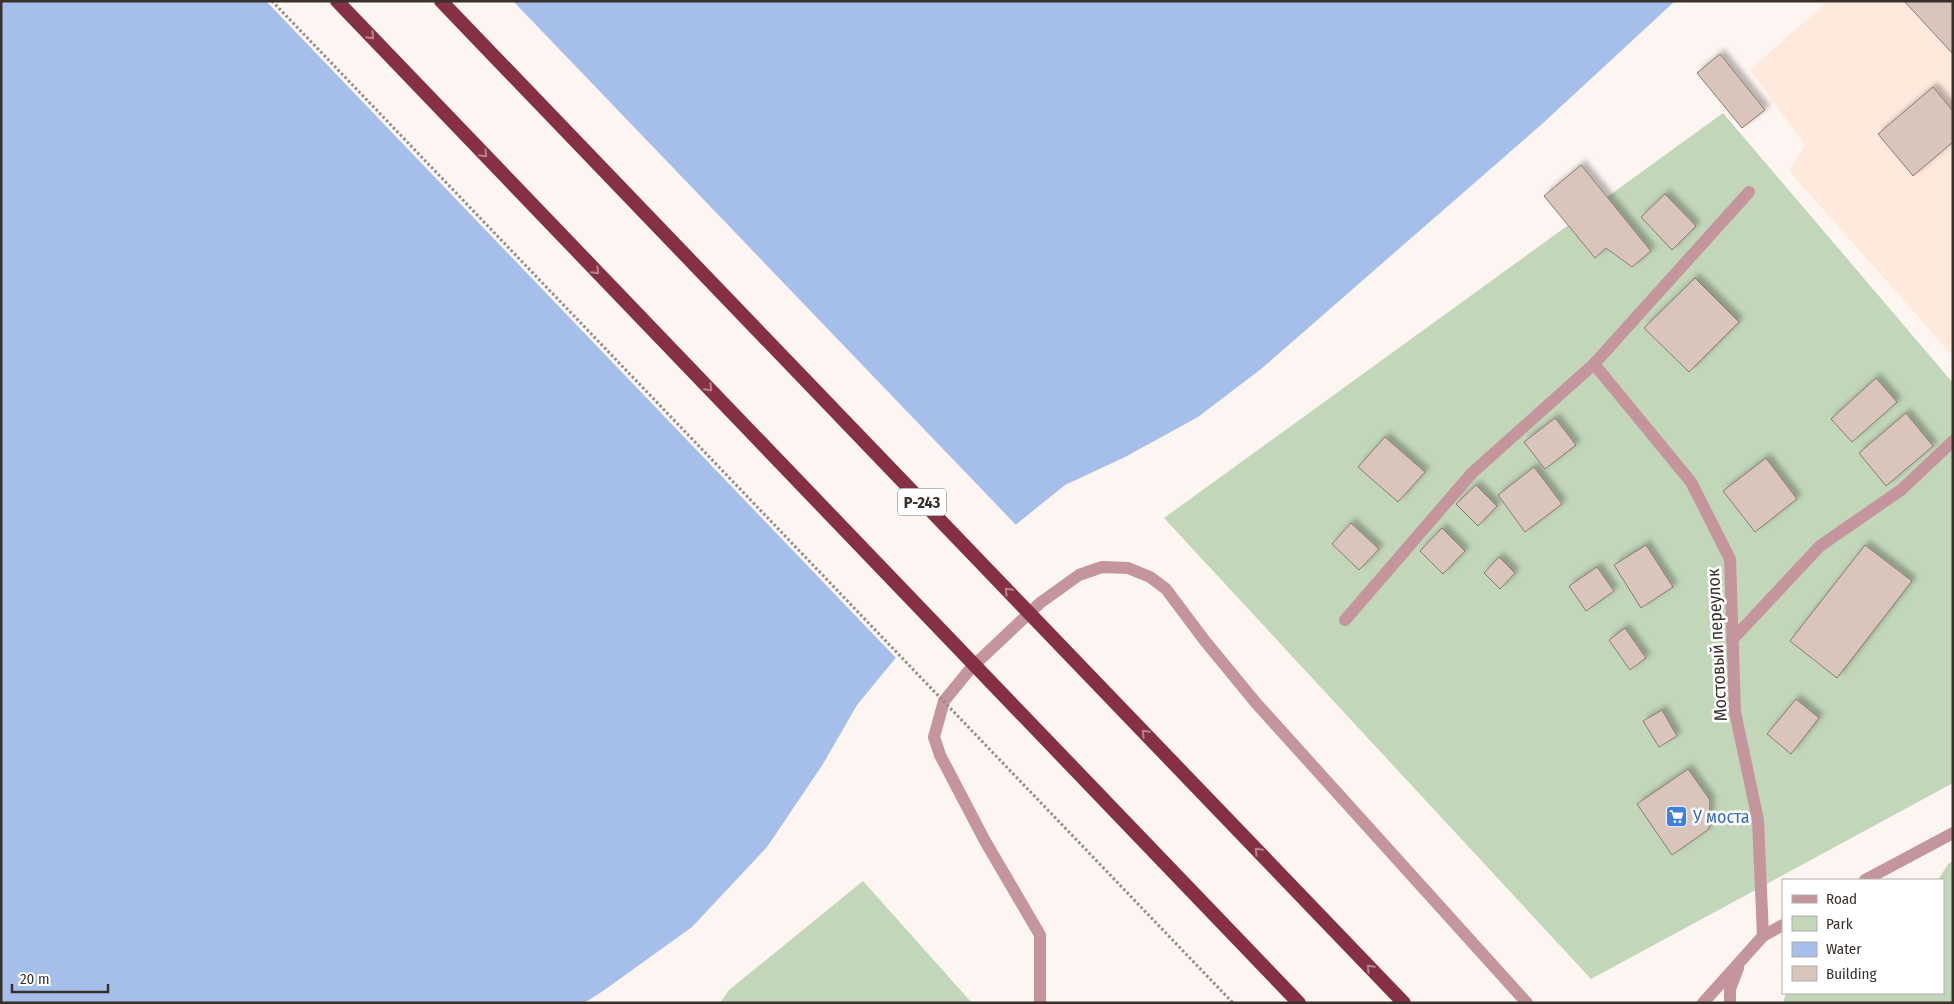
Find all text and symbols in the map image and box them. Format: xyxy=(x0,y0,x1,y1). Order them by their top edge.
one-way arrow xyxy=(365,31,374,40)
one-way arrow xyxy=(478,148,487,157)
one-way arrow xyxy=(590,265,599,274)
one-way arrow xyxy=(703,382,712,391)
road number: Р-243 xyxy=(898,488,946,516)
street label: Мостовый переулок xyxy=(1702,567,1732,722)
one-way arrow xyxy=(1005,588,1014,597)
one-way arrow xyxy=(1142,730,1151,739)
supermarket icon: У моста xyxy=(1665,805,1689,829)
place label: У моста xyxy=(1692,806,1750,828)
one-way arrow xyxy=(1255,847,1264,856)
legend xyxy=(1782,879,1944,994)
text: Road xyxy=(1826,890,1857,908)
text: Park xyxy=(1826,915,1853,933)
text: Water xyxy=(1826,940,1862,958)
scale bar xyxy=(12,962,109,994)
one-way arrow xyxy=(1367,964,1376,973)
text: Building xyxy=(1826,965,1877,983)
text: 20 m xyxy=(20,970,50,988)

